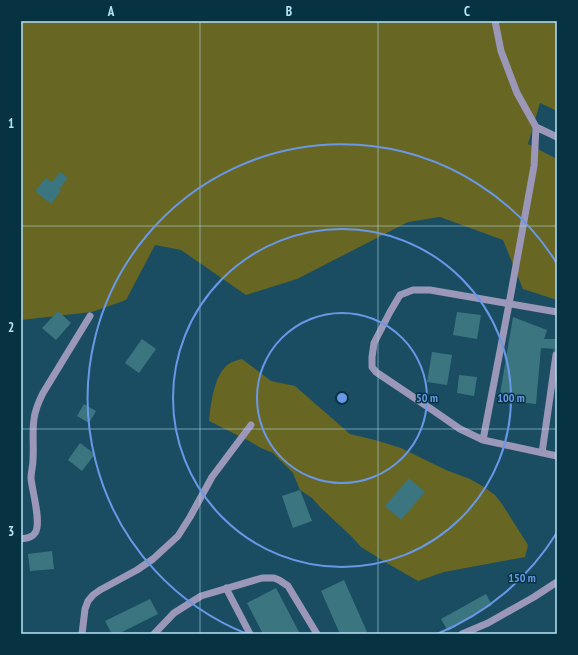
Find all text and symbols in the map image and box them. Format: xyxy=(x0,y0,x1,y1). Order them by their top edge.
text: A xyxy=(107,3,115,20)
text: B xyxy=(286,3,292,20)
text: C xyxy=(464,3,470,20)
text: 1 xyxy=(8,115,14,132)
text: 2 xyxy=(8,319,14,336)
text: 50 m xyxy=(416,390,438,405)
text: 100 m xyxy=(497,390,525,405)
centre of rings xyxy=(335,391,349,405)
text: 3 xyxy=(8,523,14,540)
text: 150 m xyxy=(508,570,536,585)

